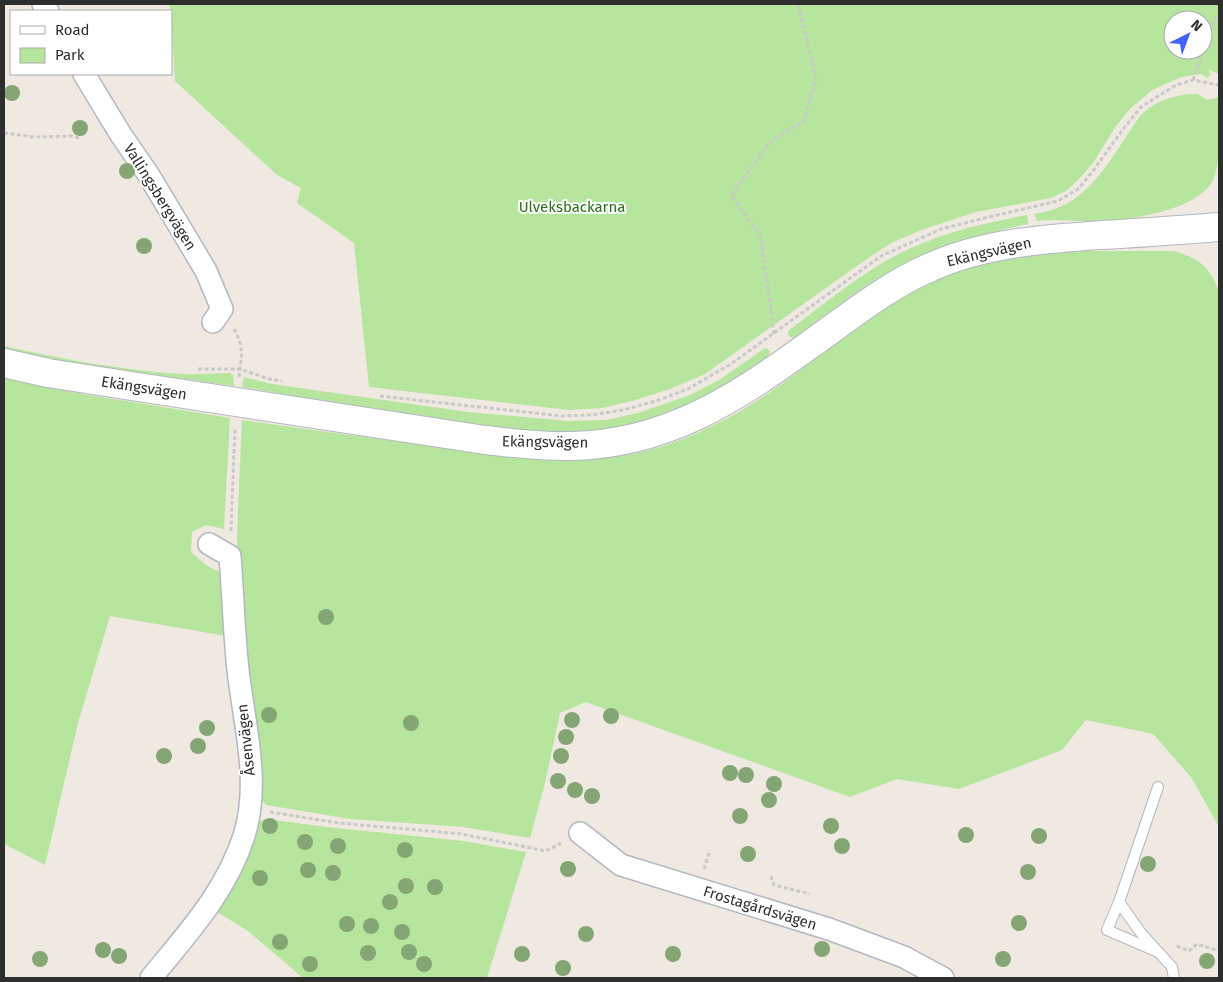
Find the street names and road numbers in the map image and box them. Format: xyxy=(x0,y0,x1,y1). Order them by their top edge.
street label: Vallingsbergvägen xyxy=(120,140,200,254)
street label: Ekängsvägen xyxy=(945,233,1033,271)
street label: Ekängsvägen xyxy=(100,372,188,404)
street label: Ekängsvägen xyxy=(502,432,588,452)
street label: Åsenvägen xyxy=(233,703,259,777)
street label: Frostagårdsvägen xyxy=(701,882,819,934)

